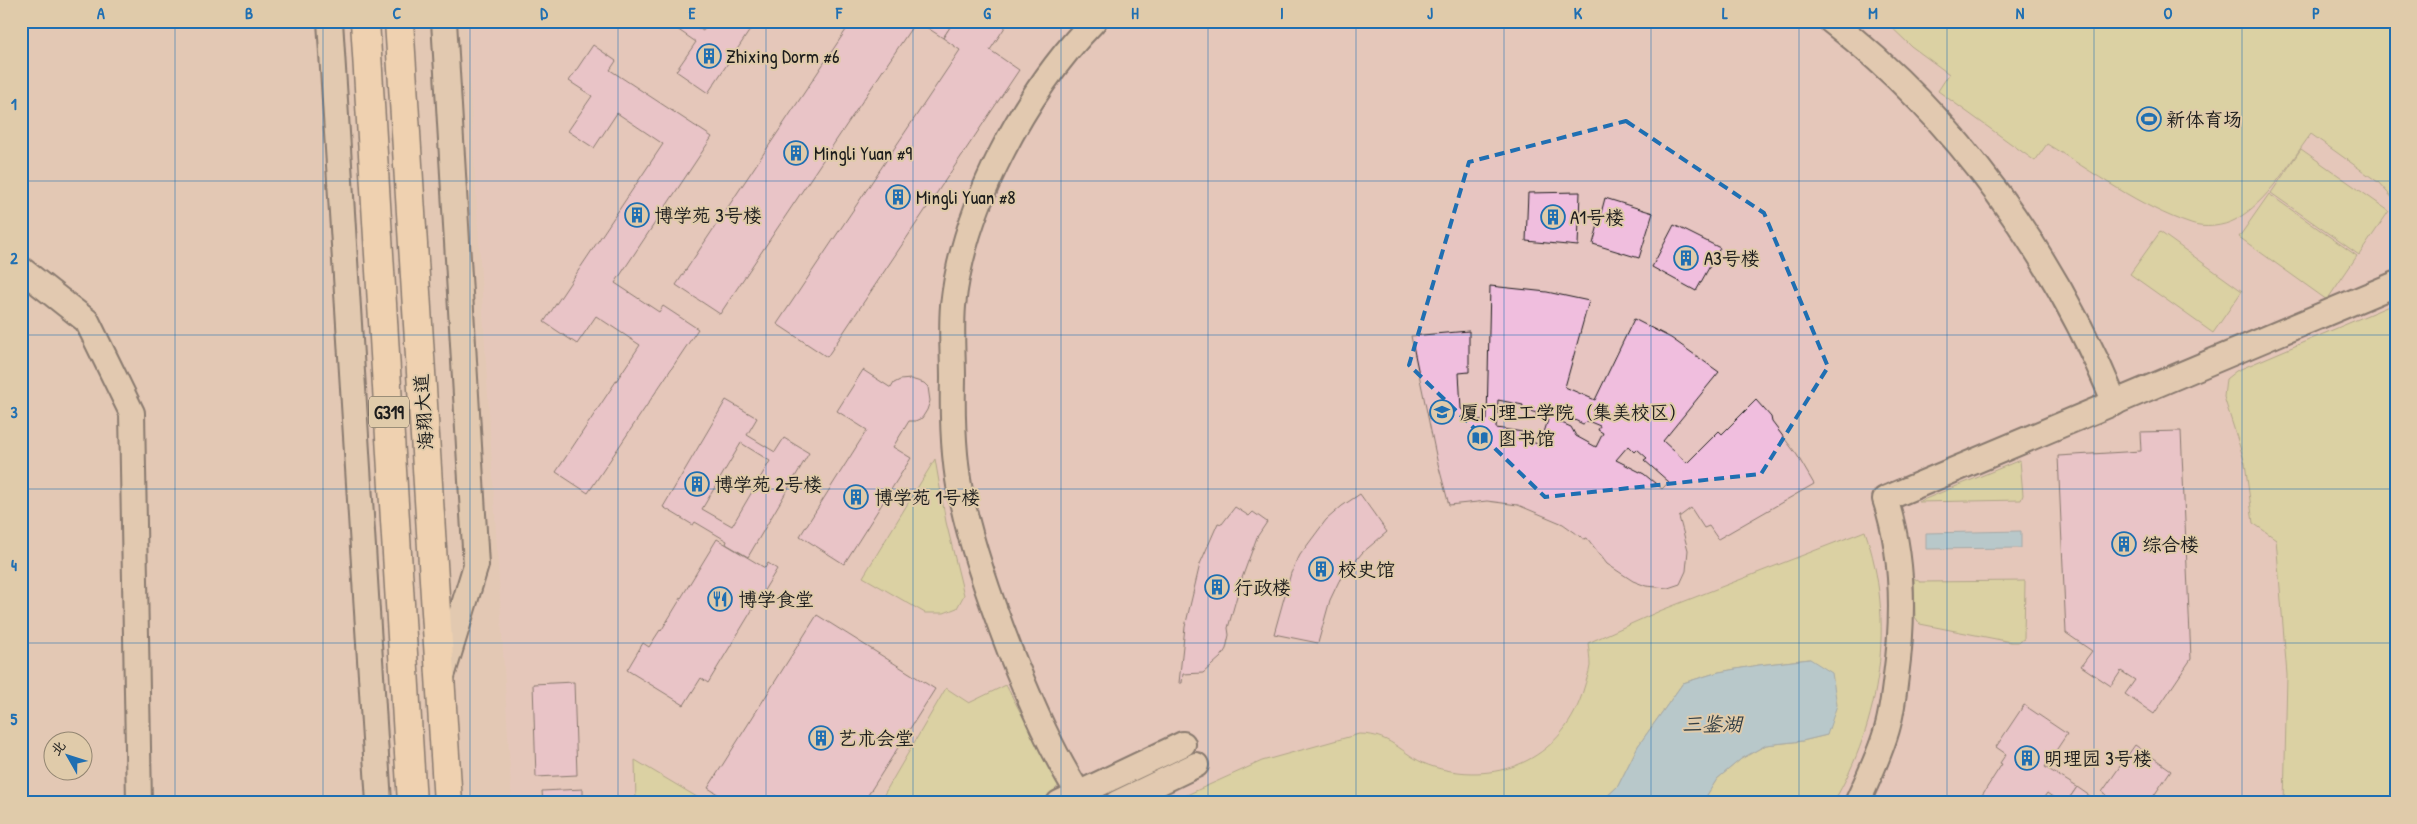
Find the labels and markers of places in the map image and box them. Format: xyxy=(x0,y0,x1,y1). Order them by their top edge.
building icon: Zhixing Dorm #6 xyxy=(696,43,722,69)
place label: Zhixing Dorm #6 xyxy=(726,43,840,69)
sports icon: 新体育场 xyxy=(2136,106,2162,132)
place label: 新体育场 xyxy=(2166,106,2242,132)
building icon: Mingli Yuan #9 xyxy=(783,140,809,166)
place label: Mingli Yuan #9 xyxy=(814,140,912,166)
building icon: Mingli Yuan #8 xyxy=(885,184,911,210)
place label: Mingli Yuan #8 xyxy=(916,184,1016,210)
building icon: 博学苑 3号楼 xyxy=(624,202,650,228)
place label: 博学苑 3号楼 xyxy=(654,202,762,228)
building icon: A1号楼 xyxy=(1540,204,1566,230)
place label: A1号楼 xyxy=(1570,204,1624,230)
building icon: A3号楼 xyxy=(1673,245,1699,271)
place label: A3号楼 xyxy=(1704,245,1760,271)
school or university icon: 厦门理工学院（集美校区） xyxy=(1429,399,1455,425)
place label: 厦门理工学院（集美校区） xyxy=(1460,399,1688,425)
library icon: 图书馆 xyxy=(1467,425,1493,451)
place label: 图书馆 xyxy=(1498,425,1555,451)
building icon: 博学苑 2号楼 xyxy=(684,471,710,497)
place label: 博学苑 2号楼 xyxy=(714,471,822,497)
building icon: 博学苑 1号楼 xyxy=(843,484,869,510)
place label: 博学苑 1号楼 xyxy=(874,484,980,510)
building icon: 综合楼 xyxy=(2111,531,2137,557)
place label: 综合楼 xyxy=(2142,531,2199,557)
building icon: 校史馆 xyxy=(1308,556,1334,582)
place label: 校史馆 xyxy=(1338,556,1395,582)
building icon: 行政楼 xyxy=(1204,574,1230,600)
place label: 行政楼 xyxy=(1234,574,1291,600)
restaurant icon: 博学食堂 xyxy=(707,586,733,612)
place label: 博学食堂 xyxy=(738,586,814,612)
building icon: 艺术会堂 xyxy=(808,725,834,751)
place label: 艺术会堂 xyxy=(838,725,914,751)
building icon: 明理园 3号楼 xyxy=(2014,745,2040,771)
place label: 明理园 3号楼 xyxy=(2044,745,2152,771)

